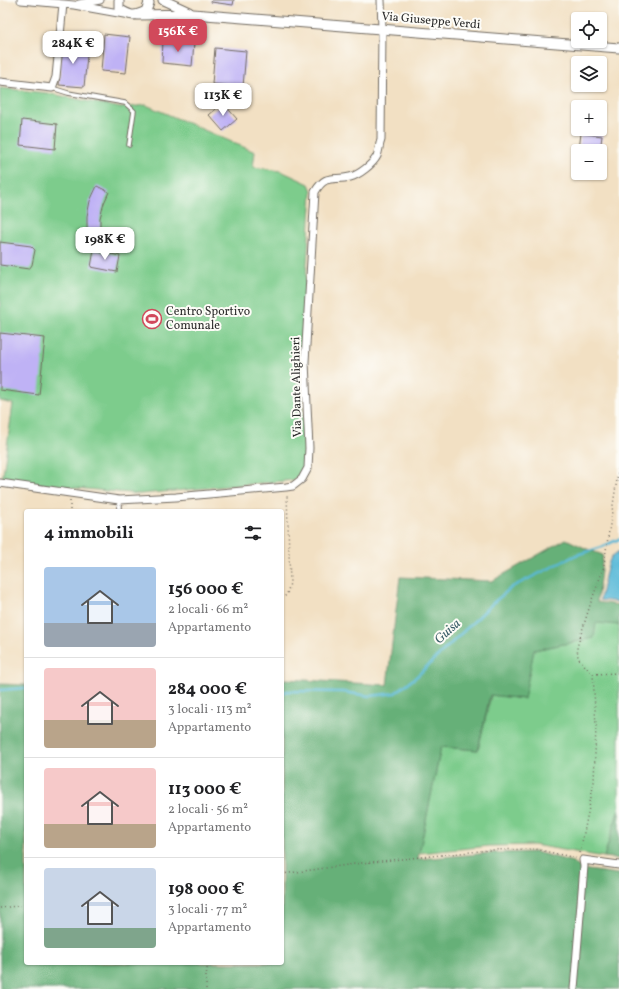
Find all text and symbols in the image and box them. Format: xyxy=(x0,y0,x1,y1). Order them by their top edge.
street label: Via Giuseppe Verdi xyxy=(381,9,482,33)
map controls xyxy=(571,12,607,180)
button: locate xyxy=(571,12,607,48)
pin: 156K € xyxy=(145,19,211,53)
text: 156K € xyxy=(158,23,198,41)
pin: 284K € xyxy=(40,31,106,65)
text: 284K € xyxy=(52,35,95,53)
button: layers xyxy=(571,56,607,92)
pin: 113K € xyxy=(190,83,256,117)
text: 113K € xyxy=(204,87,242,105)
button: + xyxy=(571,100,607,136)
button: − xyxy=(571,144,607,180)
pin: 198K € xyxy=(72,227,138,261)
text: 198K € xyxy=(84,231,126,249)
place label: Centro Sportivo Comunale xyxy=(166,304,250,334)
sports icon: Centro Sportivo Comunale xyxy=(141,308,163,330)
street label: Via Dante Alighieri xyxy=(288,336,306,437)
text: 4 immobili xyxy=(44,522,134,545)
icon: filters xyxy=(242,522,264,544)
text: 156 000 € xyxy=(168,578,243,601)
icon: home xyxy=(76,583,124,631)
text: 2 locali · 66 m² xyxy=(168,601,248,619)
water label: Guisa xyxy=(431,615,465,649)
text: Appartamento xyxy=(168,619,251,637)
text: 284 000 € xyxy=(168,678,247,701)
icon: home xyxy=(76,684,124,732)
text: 3 locali · 113 m² xyxy=(168,701,252,719)
text: Appartamento xyxy=(168,719,251,737)
text: 113 000 € xyxy=(168,778,241,801)
icon: home xyxy=(76,784,124,832)
text: 2 locali · 56 m² xyxy=(168,801,248,819)
text: Appartamento xyxy=(168,819,251,837)
text: 198 000 € xyxy=(168,878,245,901)
icon: home xyxy=(76,884,124,932)
text: 3 locali · 77 m² xyxy=(168,901,247,919)
text: Appartamento xyxy=(168,919,251,937)

